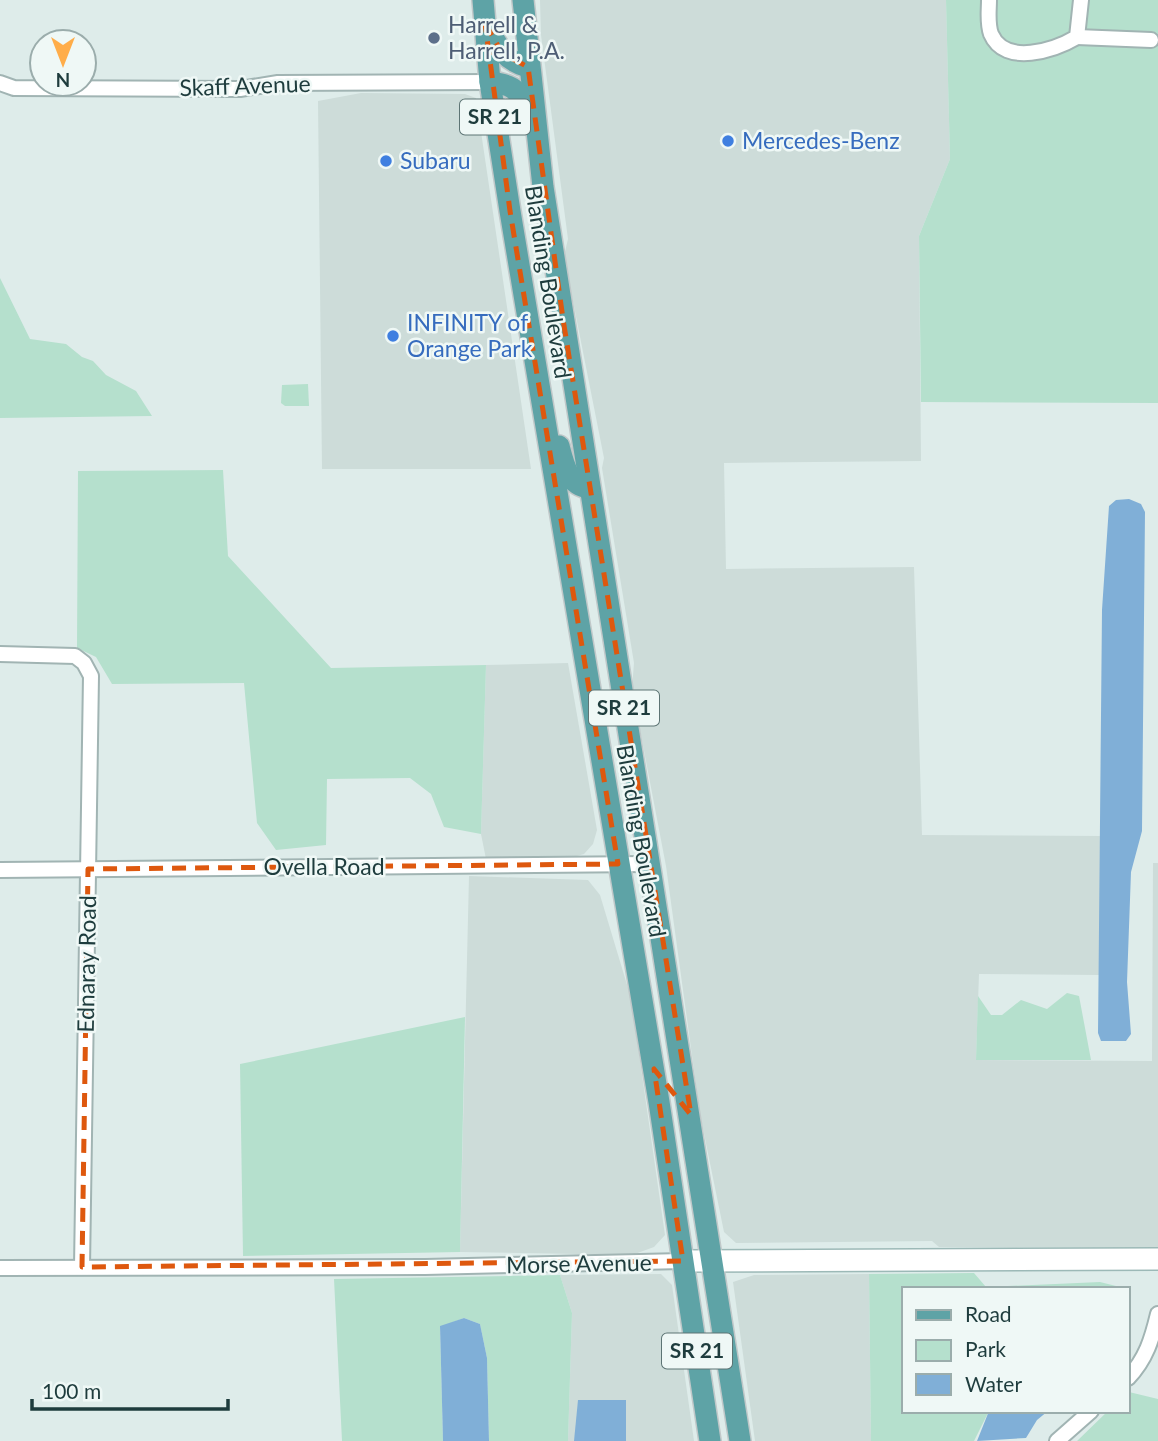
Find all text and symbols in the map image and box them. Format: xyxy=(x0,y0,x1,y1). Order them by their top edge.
place label: Harrell & Harrell, P.A. xyxy=(448,10,565,64)
north arrow xyxy=(28,28,98,98)
marker: Harrell & Harrell, P.A. xyxy=(426,30,442,46)
text: N xyxy=(56,69,70,92)
street label: Skaff Avenue xyxy=(179,69,311,101)
road number: SR 21 xyxy=(460,100,530,134)
place label: Mercedes-Benz xyxy=(742,126,900,154)
marker: Mercedes-Benz xyxy=(720,133,736,149)
place label: Subaru xyxy=(400,146,471,174)
marker: Subaru xyxy=(378,153,394,169)
street label: Blanding Boulevard xyxy=(520,183,578,380)
place label: INFINITY of Orange Park xyxy=(407,308,533,362)
marker: INFINITY of Orange Park xyxy=(385,328,401,344)
road number: SR 21 xyxy=(589,690,659,726)
street label: Blanding Boulevard xyxy=(611,742,673,939)
street label: Ovella Road xyxy=(263,852,385,880)
street label: Ednaray Road xyxy=(71,895,101,1033)
street label: Morse Avenue xyxy=(506,1248,652,1278)
legend xyxy=(902,1287,1130,1413)
text: Road xyxy=(965,1301,1012,1326)
road number: SR 21 xyxy=(662,1334,732,1368)
text: Park xyxy=(965,1336,1006,1361)
scale bar xyxy=(32,1368,228,1412)
text: Water xyxy=(965,1371,1022,1396)
text: 100 m xyxy=(42,1378,101,1403)

